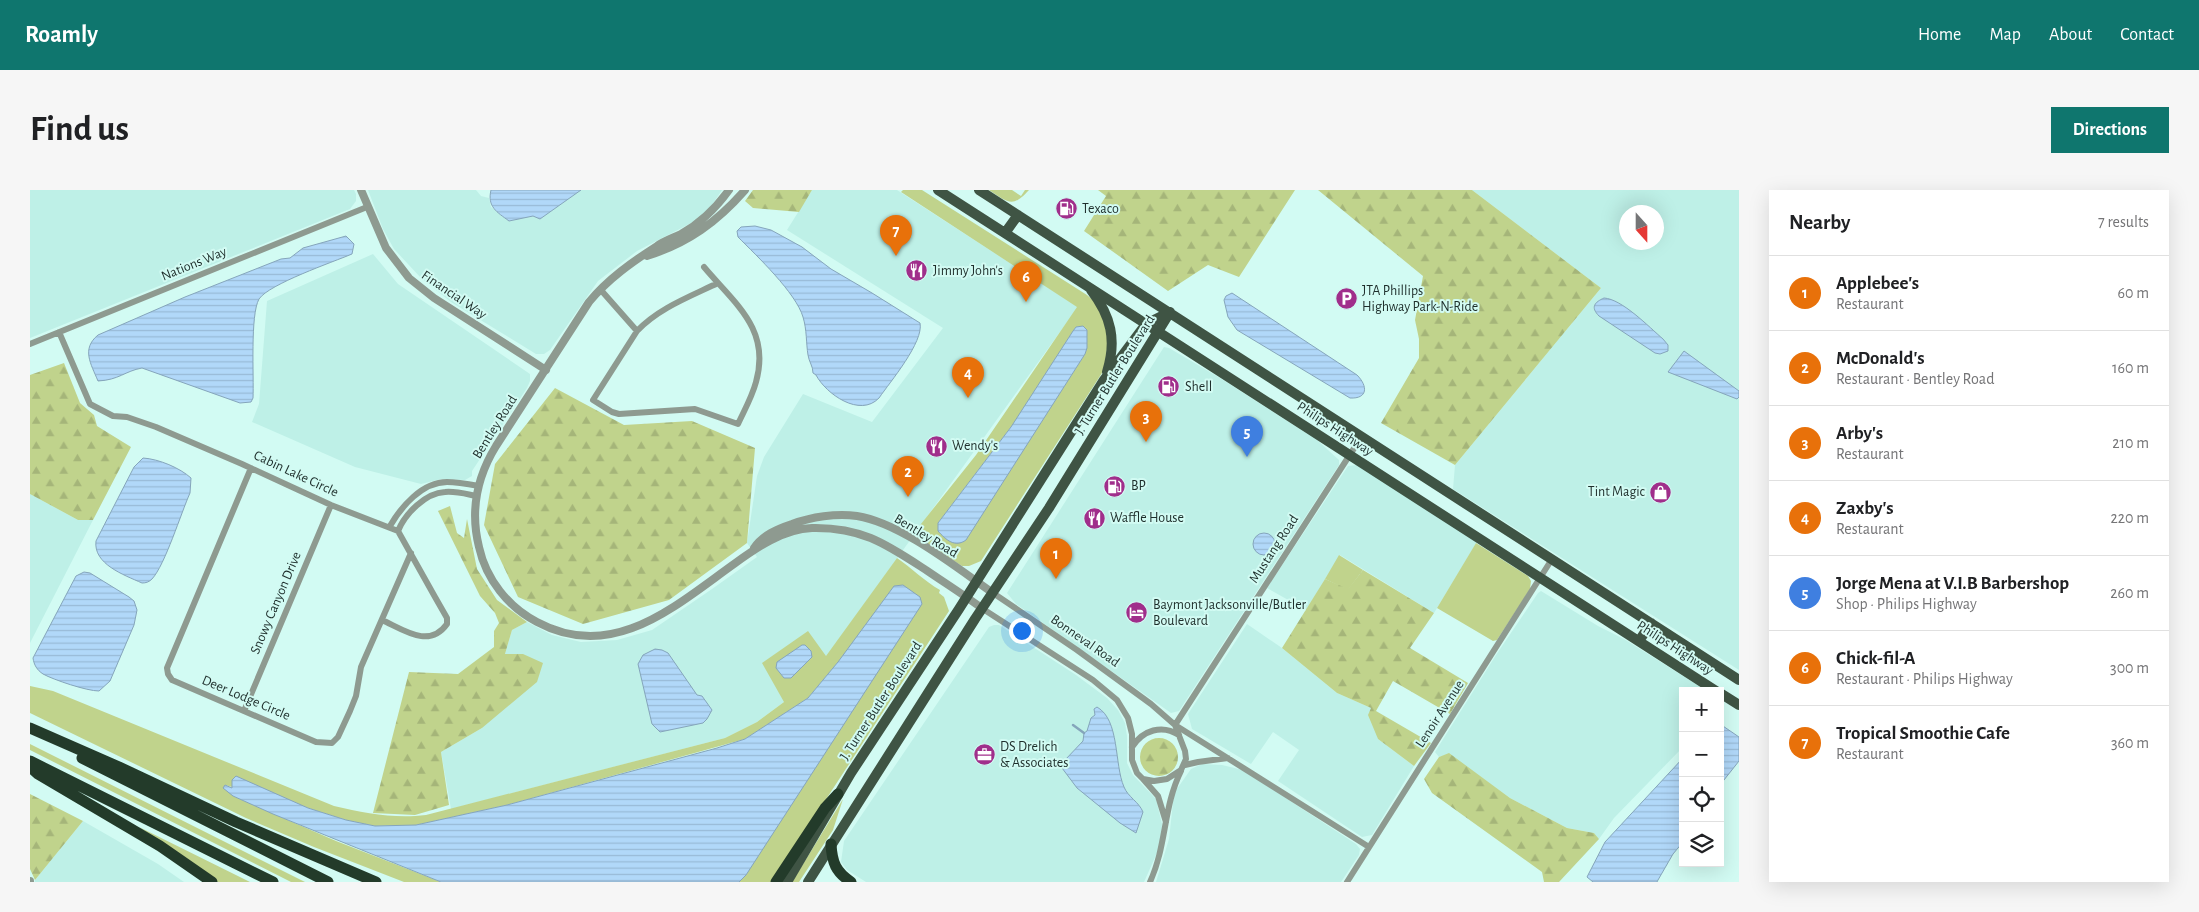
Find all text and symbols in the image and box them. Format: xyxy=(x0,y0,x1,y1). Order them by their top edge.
text: Roamly xyxy=(25,23,98,47)
text: Home xyxy=(1918,26,1961,44)
text: Map xyxy=(1989,26,2021,44)
text: About xyxy=(2049,26,2092,44)
text: Contact xyxy=(2120,26,2174,44)
button: Directions xyxy=(2051,107,2169,153)
text: Find us xyxy=(30,112,129,147)
fuel station icon: Texaco xyxy=(1054,197,1078,221)
place label: Texaco xyxy=(1082,202,1119,216)
north arrow xyxy=(1619,205,1664,250)
text: Nearby xyxy=(1789,212,1850,233)
text: 7 results xyxy=(2098,214,2149,230)
pin: 7 xyxy=(880,215,912,256)
street label: Nations Way xyxy=(159,245,229,283)
restaurant icon: Jimmy John's xyxy=(905,259,929,283)
pin: 6 xyxy=(1010,261,1042,302)
place label: Jimmy John's xyxy=(933,264,1003,278)
street label: Financial Way xyxy=(419,268,489,322)
text: Applebee's xyxy=(1836,274,1919,293)
place label: JTA Phillips Highway Park-N-Ride xyxy=(1362,284,1478,314)
text: 1 xyxy=(1802,285,1808,301)
text: 60 m xyxy=(2118,285,2149,301)
parking icon: JTA Phillips Highway Park-N-Ride xyxy=(1334,287,1358,311)
text: Restaurant xyxy=(1836,296,1904,312)
street label: J. Turner Butler Boulevard xyxy=(1072,313,1158,437)
text: McDonald's xyxy=(1836,349,1925,368)
pin: 4 xyxy=(952,357,984,398)
text: 2 xyxy=(1801,360,1809,376)
text: 160 m xyxy=(2112,360,2149,376)
text: Restaurant · Bentley Road xyxy=(1836,371,1994,387)
fuel station icon: Shell xyxy=(1157,375,1181,399)
place label: Shell xyxy=(1185,380,1212,394)
street label: Bentley Road xyxy=(470,393,520,461)
street label: Philips Highway xyxy=(1294,399,1376,459)
pin: 3 xyxy=(1130,401,1162,442)
pin: 5 xyxy=(1231,416,1263,457)
text: Arby's xyxy=(1836,424,1883,443)
restaurant icon: Wendy's xyxy=(924,434,948,458)
text: 3 xyxy=(1802,435,1808,451)
text: 210 m xyxy=(2112,435,2149,451)
place label: Wendy's xyxy=(952,439,998,453)
text: Restaurant xyxy=(1836,446,1904,462)
street label: Cabin Lake Circle xyxy=(252,448,340,500)
pin: 2 xyxy=(892,456,924,497)
fuel station icon: BP xyxy=(1103,474,1127,498)
place label: BP xyxy=(1131,479,1146,493)
shop icon: Tint Magic xyxy=(1649,480,1673,504)
place label: Tint Magic xyxy=(1588,485,1646,499)
text: Zaxby's xyxy=(1836,499,1894,518)
restaurant icon: Waffle House xyxy=(1082,506,1106,530)
text: 4 xyxy=(1801,510,1809,526)
text: 220 m xyxy=(2111,510,2149,526)
place label: Waffle House xyxy=(1110,511,1184,525)
street label: Bentley Road xyxy=(892,512,960,560)
street label: Mustang Road xyxy=(1247,512,1301,586)
text: Restaurant xyxy=(1836,521,1904,537)
pin: 1 xyxy=(1040,538,1072,579)
street label: Snowy Canyon Drive xyxy=(248,550,304,656)
text: Jorge Mena at V.I.B Barbershop xyxy=(1836,574,2069,593)
text: 5 xyxy=(1802,585,1808,601)
text: 260 m xyxy=(2110,585,2149,601)
text: Shop · Philips Highway xyxy=(1836,596,1977,612)
place label: Baymont Jacksonville/Butler Boulevard xyxy=(1153,598,1307,628)
hotel icon: Baymont Jacksonville/Butler Boulevard xyxy=(1125,601,1149,625)
street label: Bonneval Road xyxy=(1048,612,1122,670)
your location xyxy=(1009,618,1035,644)
street label: Philips Highway xyxy=(1634,618,1716,678)
street label: J. Turner Butler Boulevard xyxy=(837,639,925,763)
text: Chick-fil-A xyxy=(1836,649,1915,668)
text: 6 xyxy=(1801,660,1809,676)
text: 300 m xyxy=(2110,660,2149,676)
text: Restaurant · Philips Highway xyxy=(1836,671,2013,687)
street label: Deer Lodge Circle xyxy=(200,673,292,723)
street label: Lenoir Avenue xyxy=(1413,678,1467,750)
map controls xyxy=(1679,687,1724,867)
button: + xyxy=(1679,687,1724,732)
text: Tropical Smoothie Cafe xyxy=(1836,724,2010,743)
button: − xyxy=(1679,732,1724,777)
text: 7 xyxy=(1802,735,1808,751)
text: 360 m xyxy=(2111,735,2149,751)
place label: DS Drelich & Associates xyxy=(1000,740,1069,770)
office icon: DS Drelich & Associates xyxy=(972,743,996,767)
text: Restaurant xyxy=(1836,746,1904,762)
button: locate xyxy=(1679,777,1724,822)
button: layers xyxy=(1679,822,1724,867)

